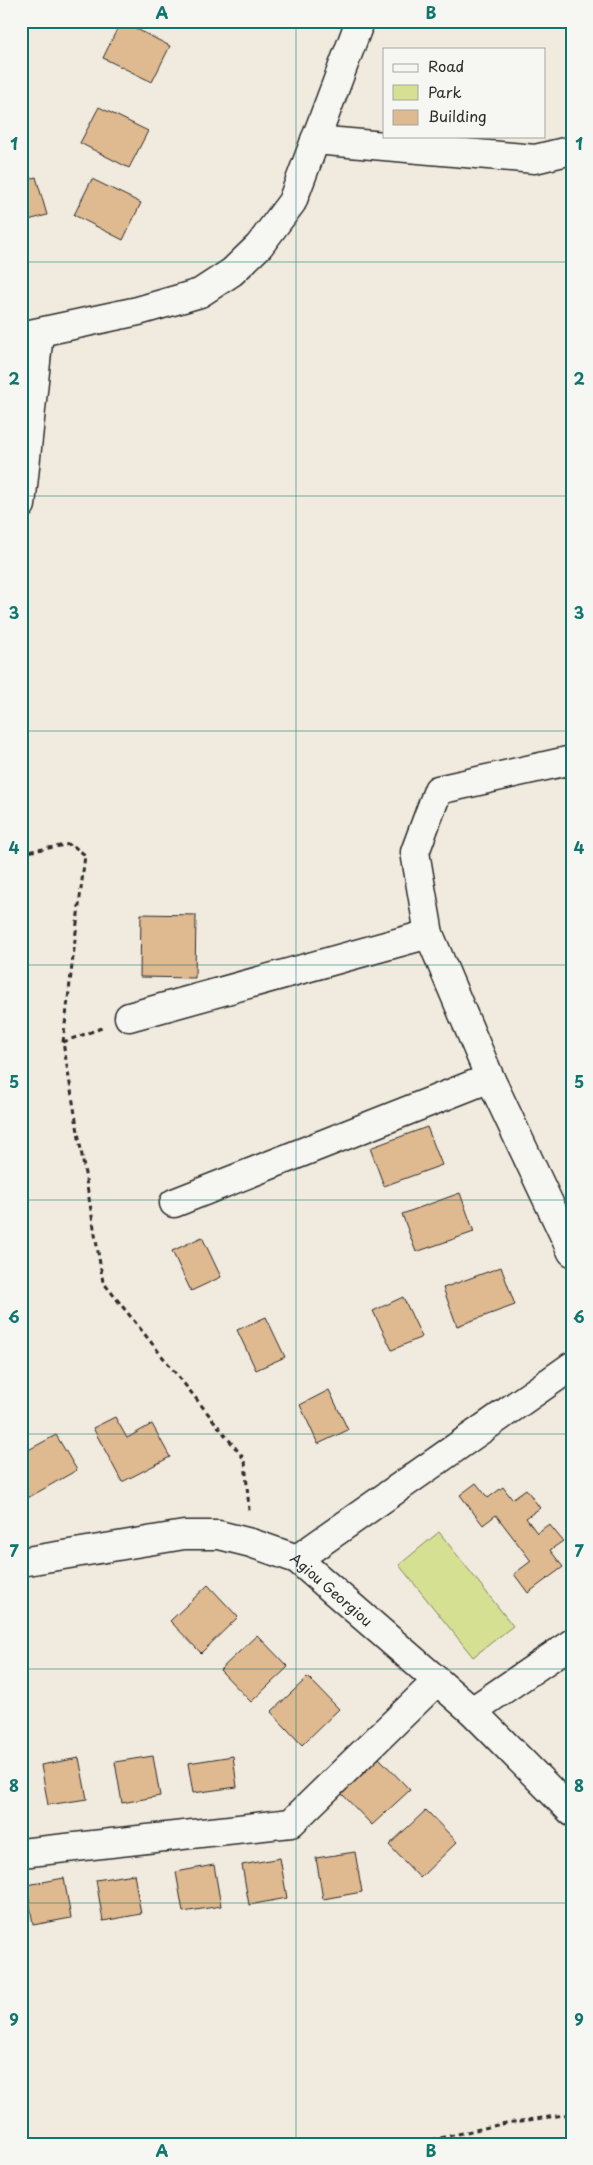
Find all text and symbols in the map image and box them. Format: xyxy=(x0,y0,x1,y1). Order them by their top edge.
text: A xyxy=(156,0,169,24)
text: B xyxy=(426,0,437,24)
legend xyxy=(383,48,546,138)
text: Road xyxy=(428,54,464,77)
text: Park xyxy=(428,80,462,103)
text: Building xyxy=(428,104,487,127)
text: 1 xyxy=(10,131,18,155)
text: 1 xyxy=(575,131,583,155)
text: 2 xyxy=(8,366,20,390)
text: 2 xyxy=(573,366,585,390)
text: 3 xyxy=(9,600,19,624)
text: 3 xyxy=(574,600,584,624)
text: 4 xyxy=(9,835,20,859)
text: 4 xyxy=(574,835,585,859)
text: 5 xyxy=(9,1069,19,1093)
text: 5 xyxy=(574,1069,584,1093)
text: 6 xyxy=(8,1304,20,1328)
text: 6 xyxy=(573,1304,585,1328)
text: 7 xyxy=(9,1538,19,1562)
text: 7 xyxy=(574,1538,584,1562)
street label: Agiou Georgiou xyxy=(286,1548,378,1631)
text: 8 xyxy=(9,1773,19,1797)
text: 8 xyxy=(574,1773,584,1797)
text: 9 xyxy=(9,2007,19,2031)
text: 9 xyxy=(574,2007,584,2031)
text: A xyxy=(156,2138,169,2162)
text: B xyxy=(426,2138,437,2162)

